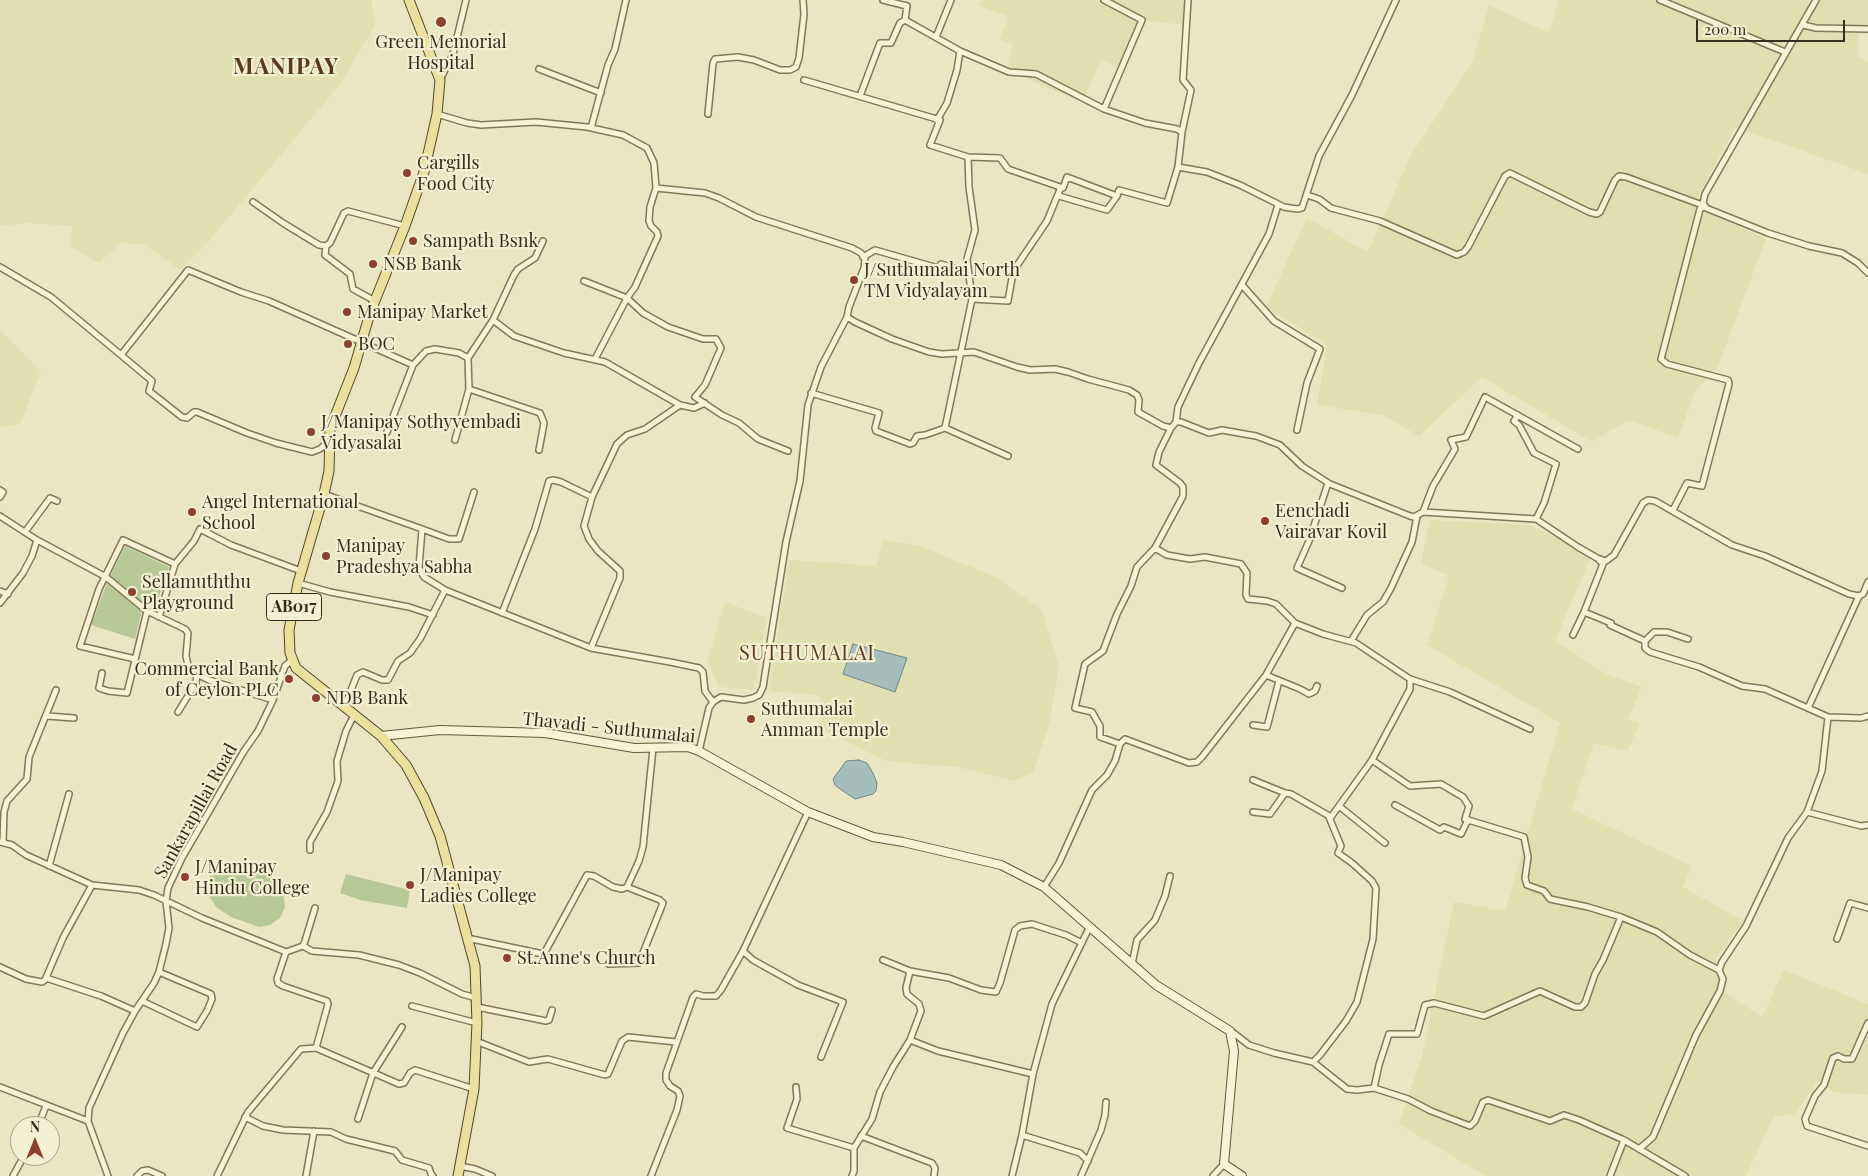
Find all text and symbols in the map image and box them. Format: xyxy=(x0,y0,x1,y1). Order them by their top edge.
scale bar xyxy=(1698,10,1847,42)
marker: Green Memorial Hospital xyxy=(434,15,448,29)
text: 200 m xyxy=(1704,19,1746,39)
place label: Green Memorial Hospital xyxy=(375,31,507,74)
district label: MANIPAY xyxy=(232,54,340,80)
place label: Cargills Food City xyxy=(417,152,495,194)
marker: Cargills Food City xyxy=(401,167,413,179)
place label: Sampath Bsnk xyxy=(423,230,538,252)
marker: Sampath Bsnk xyxy=(407,235,419,247)
place label: NSB Bank xyxy=(383,253,462,275)
marker: NSB Bank xyxy=(367,258,379,270)
place label: J/Suthumalai North TM Vidyalayam xyxy=(864,259,1020,302)
marker: J/Suthumalai North TM Vidyalayam xyxy=(848,274,860,286)
place label: Manipay Market xyxy=(357,301,488,323)
marker: Manipay Market xyxy=(341,306,353,318)
place label: BOC xyxy=(358,333,395,355)
marker: BOC xyxy=(342,338,354,350)
place label: J/Manipay Sothyvembadi Vidyasalai xyxy=(321,411,521,454)
marker: J/Manipay Sothyvembadi Vidyasalai xyxy=(305,426,317,438)
place label: Angel International School xyxy=(202,491,358,534)
place label: Eenchadi Vairavar Kovil xyxy=(1275,500,1387,542)
marker: Angel International School xyxy=(186,506,198,518)
marker: Eenchadi Vairavar Kovil xyxy=(1259,515,1271,527)
place label: Manipay Pradeshya Sabha xyxy=(336,535,472,578)
marker: Manipay Pradeshya Sabha xyxy=(320,550,332,562)
place label: Sellamuththu Playground xyxy=(142,571,251,614)
marker: Sellamuththu Playground xyxy=(126,586,138,598)
road number: AB017 xyxy=(266,594,322,620)
district label: SUTHUMALAI xyxy=(738,642,876,666)
place label: Commercial Bank of Ceylon PLC xyxy=(135,658,279,701)
marker: Commercial Bank of Ceylon PLC xyxy=(283,673,295,685)
place label: NDB Bank xyxy=(326,687,408,709)
marker: NDB Bank xyxy=(310,692,322,704)
place label: Suthumalai Amman Temple xyxy=(761,698,889,741)
street label: Thavadi - Suthumalai xyxy=(521,708,697,748)
marker: Suthumalai Amman Temple xyxy=(745,713,757,725)
street label: Sankarapillai Road xyxy=(150,740,242,882)
place label: J/Manipay Hindu College xyxy=(195,856,310,899)
place label: J/Manipay Ladies College xyxy=(420,864,537,906)
marker: J/Manipay Hindu College xyxy=(179,871,191,883)
marker: J/Manipay Ladies College xyxy=(404,879,416,891)
place label: St.Anne's Church xyxy=(517,947,656,969)
marker: St.Anne's Church xyxy=(501,952,513,964)
north arrow xyxy=(10,1116,60,1166)
text: N xyxy=(30,1117,40,1136)

